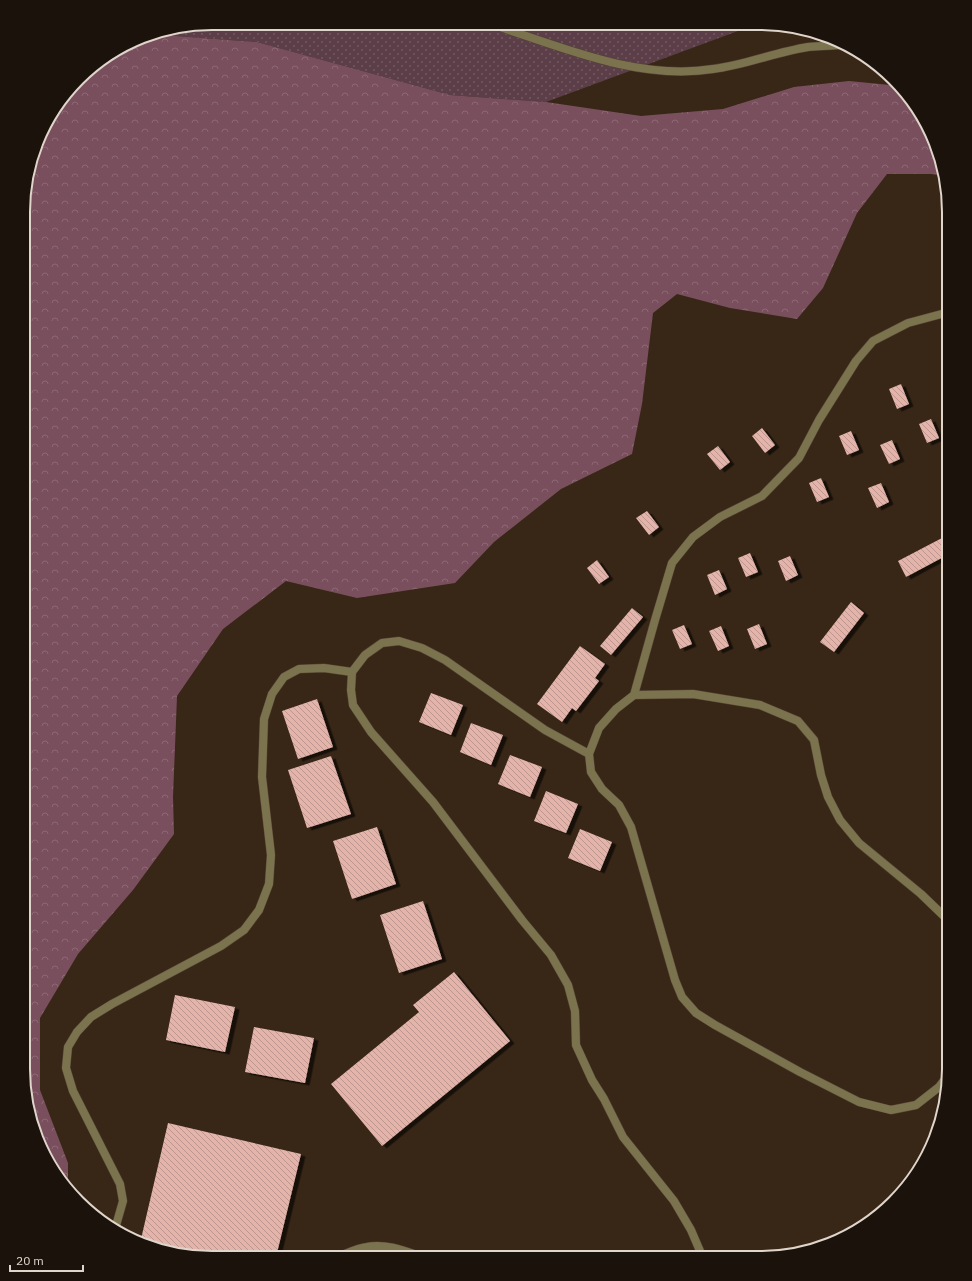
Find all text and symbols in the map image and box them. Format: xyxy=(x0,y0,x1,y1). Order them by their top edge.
scale bar xyxy=(10,1247,83,1273)
text: 20 m xyxy=(16,1253,44,1268)

